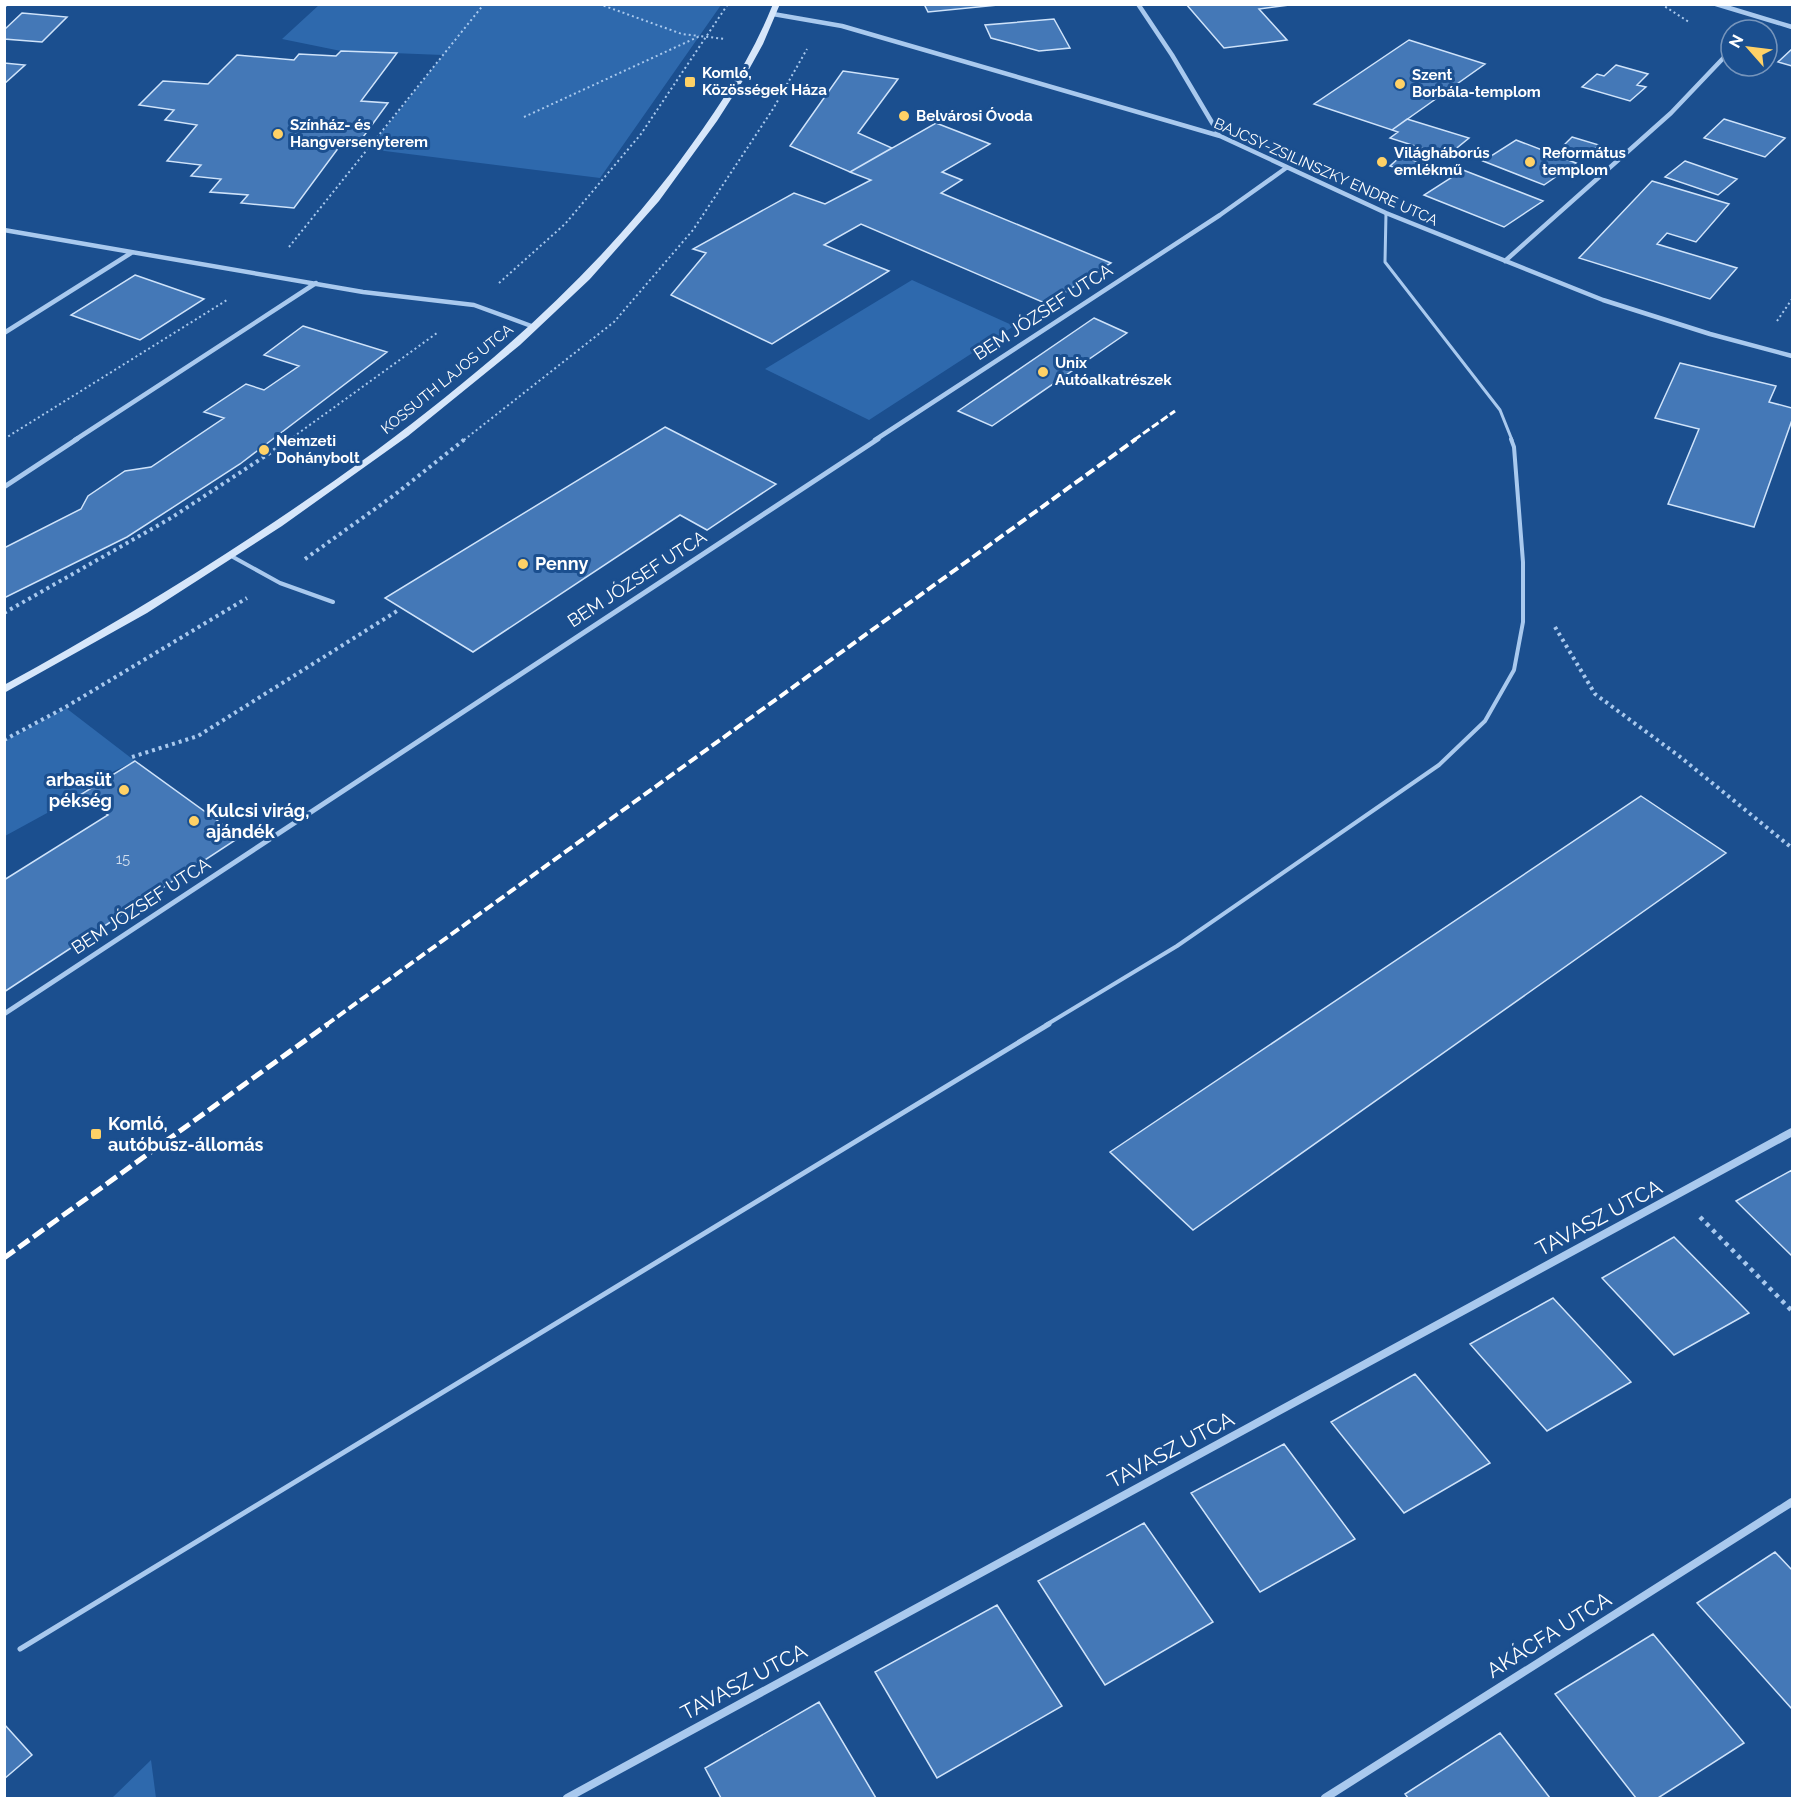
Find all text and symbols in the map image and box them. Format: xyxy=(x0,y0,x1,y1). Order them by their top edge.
north arrow xyxy=(1719,18,1779,78)
text: N xyxy=(1725,31,1747,51)
place label: Komló, Közösségek Háza xyxy=(702,64,827,99)
place label: Szent Borbála-templom xyxy=(1412,66,1541,101)
marker: Komló, Közösségek Háza xyxy=(683,75,697,89)
marker: Szent Borbála-templom xyxy=(1393,77,1407,91)
place label: Belvárosi Óvoda xyxy=(916,107,1033,125)
marker: Belvárosi Óvoda xyxy=(897,109,911,123)
street label: BAJCSY-ZSILINSZKY ENDRE UTCA xyxy=(1211,114,1441,230)
place label: Színház- és Hangversenyterem xyxy=(290,116,428,151)
marker: Színház- és Hangversenyterem xyxy=(271,127,285,141)
place label: Világháborús emlékmű xyxy=(1394,144,1490,179)
place label: Református templom xyxy=(1542,144,1626,179)
marker: Világháborús emlékmű xyxy=(1375,155,1389,169)
marker: Református templom xyxy=(1523,155,1537,169)
street label: BEM JÓZSEF UTCA xyxy=(969,258,1116,364)
street label: KOSSUTH LAJOS UTCA xyxy=(377,320,517,438)
place label: Unix Autóalkatrészek xyxy=(1055,354,1172,389)
marker: Unix Autóalkatrészek xyxy=(1036,365,1050,379)
place label: Nemzeti Dohánybolt xyxy=(276,432,360,467)
marker: Nemzeti Dohánybolt xyxy=(257,443,271,457)
street label: BEM JÓZSEF UTCA xyxy=(563,525,710,631)
place label: Penny xyxy=(535,553,588,574)
marker: Penny xyxy=(516,557,530,571)
place label: arbasüt pékség xyxy=(46,769,112,811)
marker: arbasüt pékség xyxy=(117,783,131,797)
place label: Kulcsi virág, ajándék xyxy=(206,800,309,842)
marker: Kulcsi virág, ajándék xyxy=(187,814,201,828)
house number: 15 xyxy=(116,850,130,868)
street label: BEM JÓZSEF UTCA xyxy=(67,852,214,958)
place label: Komló, autóbusz-állomás xyxy=(108,1113,264,1155)
marker: Komló, autóbusz-állomás xyxy=(89,1127,103,1141)
street label: TAVASZ UTCA xyxy=(1531,1174,1666,1261)
street label: TAVASZ UTCA xyxy=(1103,1406,1238,1493)
street label: AKÁCFA UTCA xyxy=(1482,1586,1616,1683)
street label: TAVASZ UTCA xyxy=(676,1638,811,1725)

